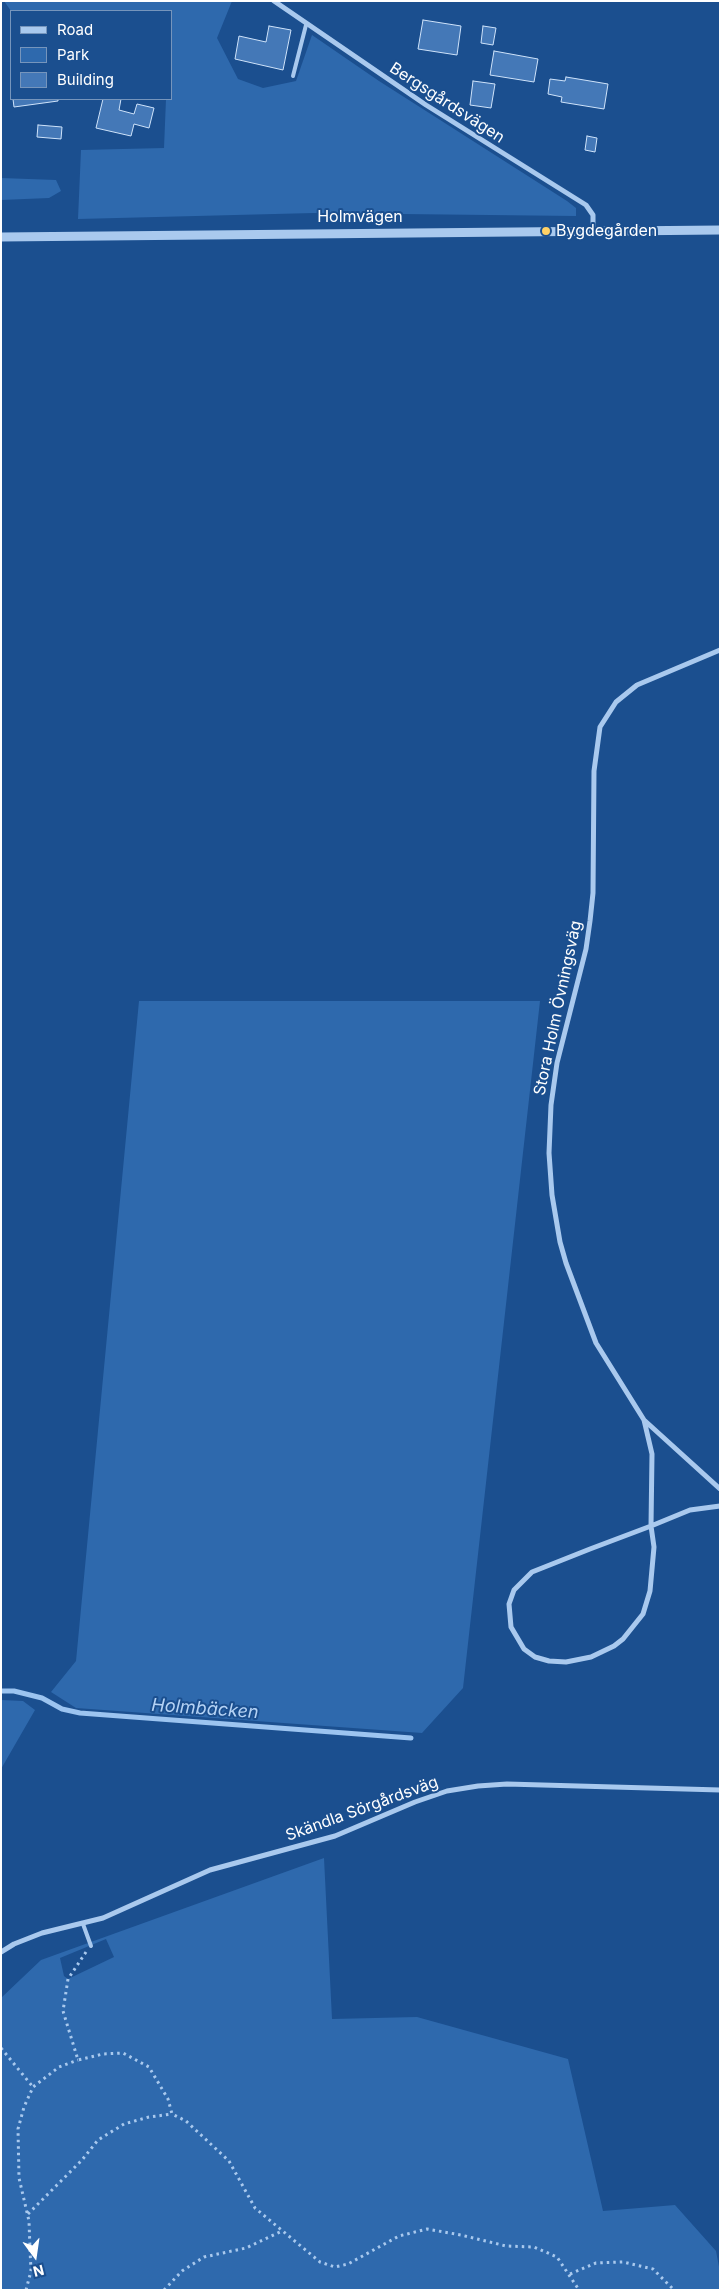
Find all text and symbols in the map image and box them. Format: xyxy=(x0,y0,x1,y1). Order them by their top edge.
legend xyxy=(10,10,172,100)
text: Road xyxy=(57,20,93,39)
text: Park xyxy=(57,45,89,64)
street label: Bergsgårdsvägen xyxy=(386,59,508,147)
text: Building xyxy=(57,70,114,89)
street label: Holmvägen xyxy=(317,207,403,227)
place label: Bygdegården xyxy=(556,221,657,241)
marker: Bygdegården xyxy=(540,225,552,237)
street label: Stora Holm Övningsväg xyxy=(530,919,586,1097)
water label: Holmbäcken xyxy=(151,1694,259,1724)
street label: Skändla Sörgårdsväg xyxy=(283,1772,441,1846)
north arrow xyxy=(10,2231,60,2281)
text: N xyxy=(32,2261,46,2281)

